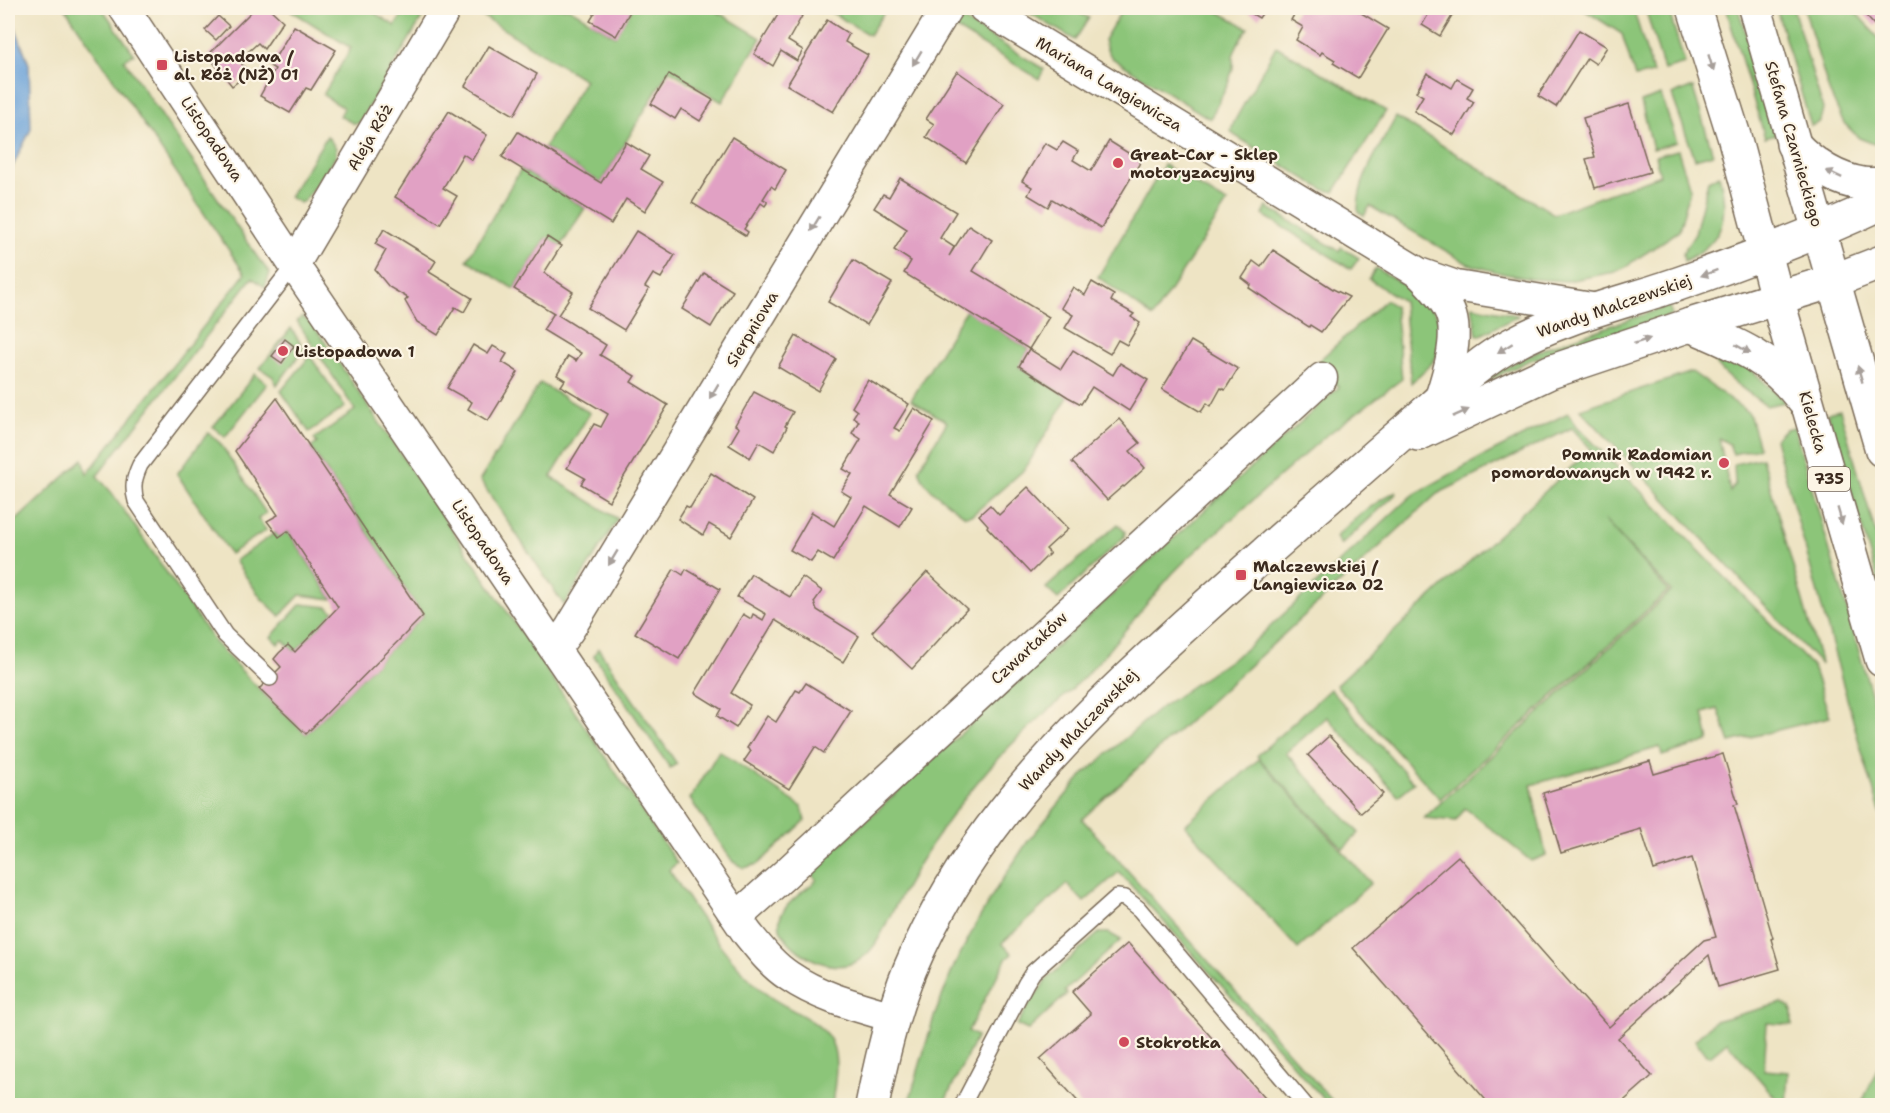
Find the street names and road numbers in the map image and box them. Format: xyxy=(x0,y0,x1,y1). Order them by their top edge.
street label: Mariana Langiewicza xyxy=(1032,32,1186,136)
street label: Stefana Czarnieckiego xyxy=(1760,59,1828,229)
street label: Listopadowa xyxy=(176,92,248,186)
street label: Aleja Róż xyxy=(342,100,398,174)
street label: Wandy Malczewskiej xyxy=(1534,270,1694,342)
street label: Sierpniowa xyxy=(721,287,783,371)
street label: Kielecka xyxy=(1794,389,1832,455)
road number: 735 xyxy=(1808,467,1850,491)
street label: Listopadowa xyxy=(447,495,519,589)
street label: Czwartaków xyxy=(986,607,1072,689)
street label: Wandy Malczewskiej xyxy=(1014,664,1142,796)

